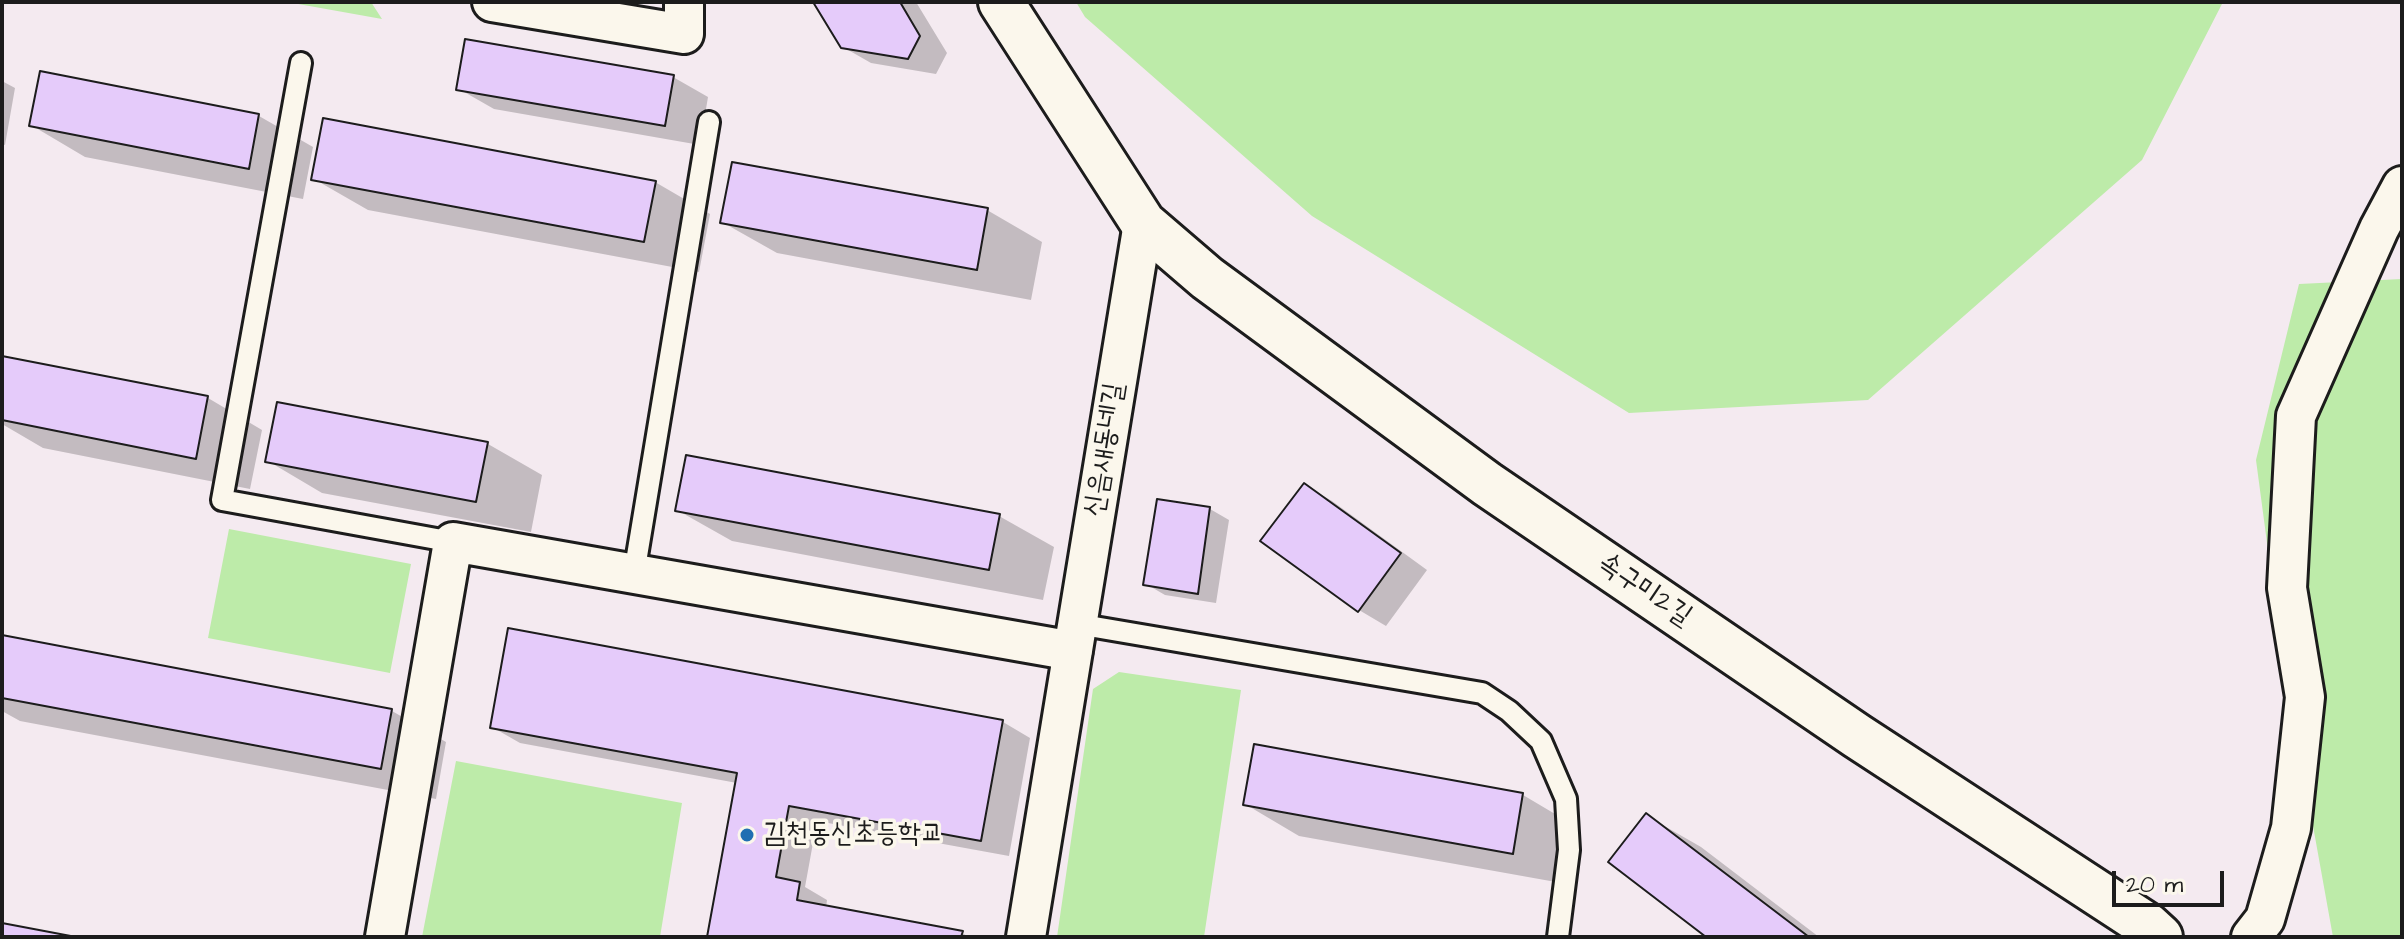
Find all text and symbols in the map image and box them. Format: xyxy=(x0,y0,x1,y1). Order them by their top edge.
street label: 신음새동네길 xyxy=(1079,381,1133,519)
street label: 속구미2길 xyxy=(1591,547,1697,635)
place label: 김천동신초등학교 xyxy=(763,818,943,852)
marker: 김천동신초등학교 xyxy=(738,826,756,844)
scale bar xyxy=(2116,855,2228,905)
text: 20 m xyxy=(2126,868,2183,902)

